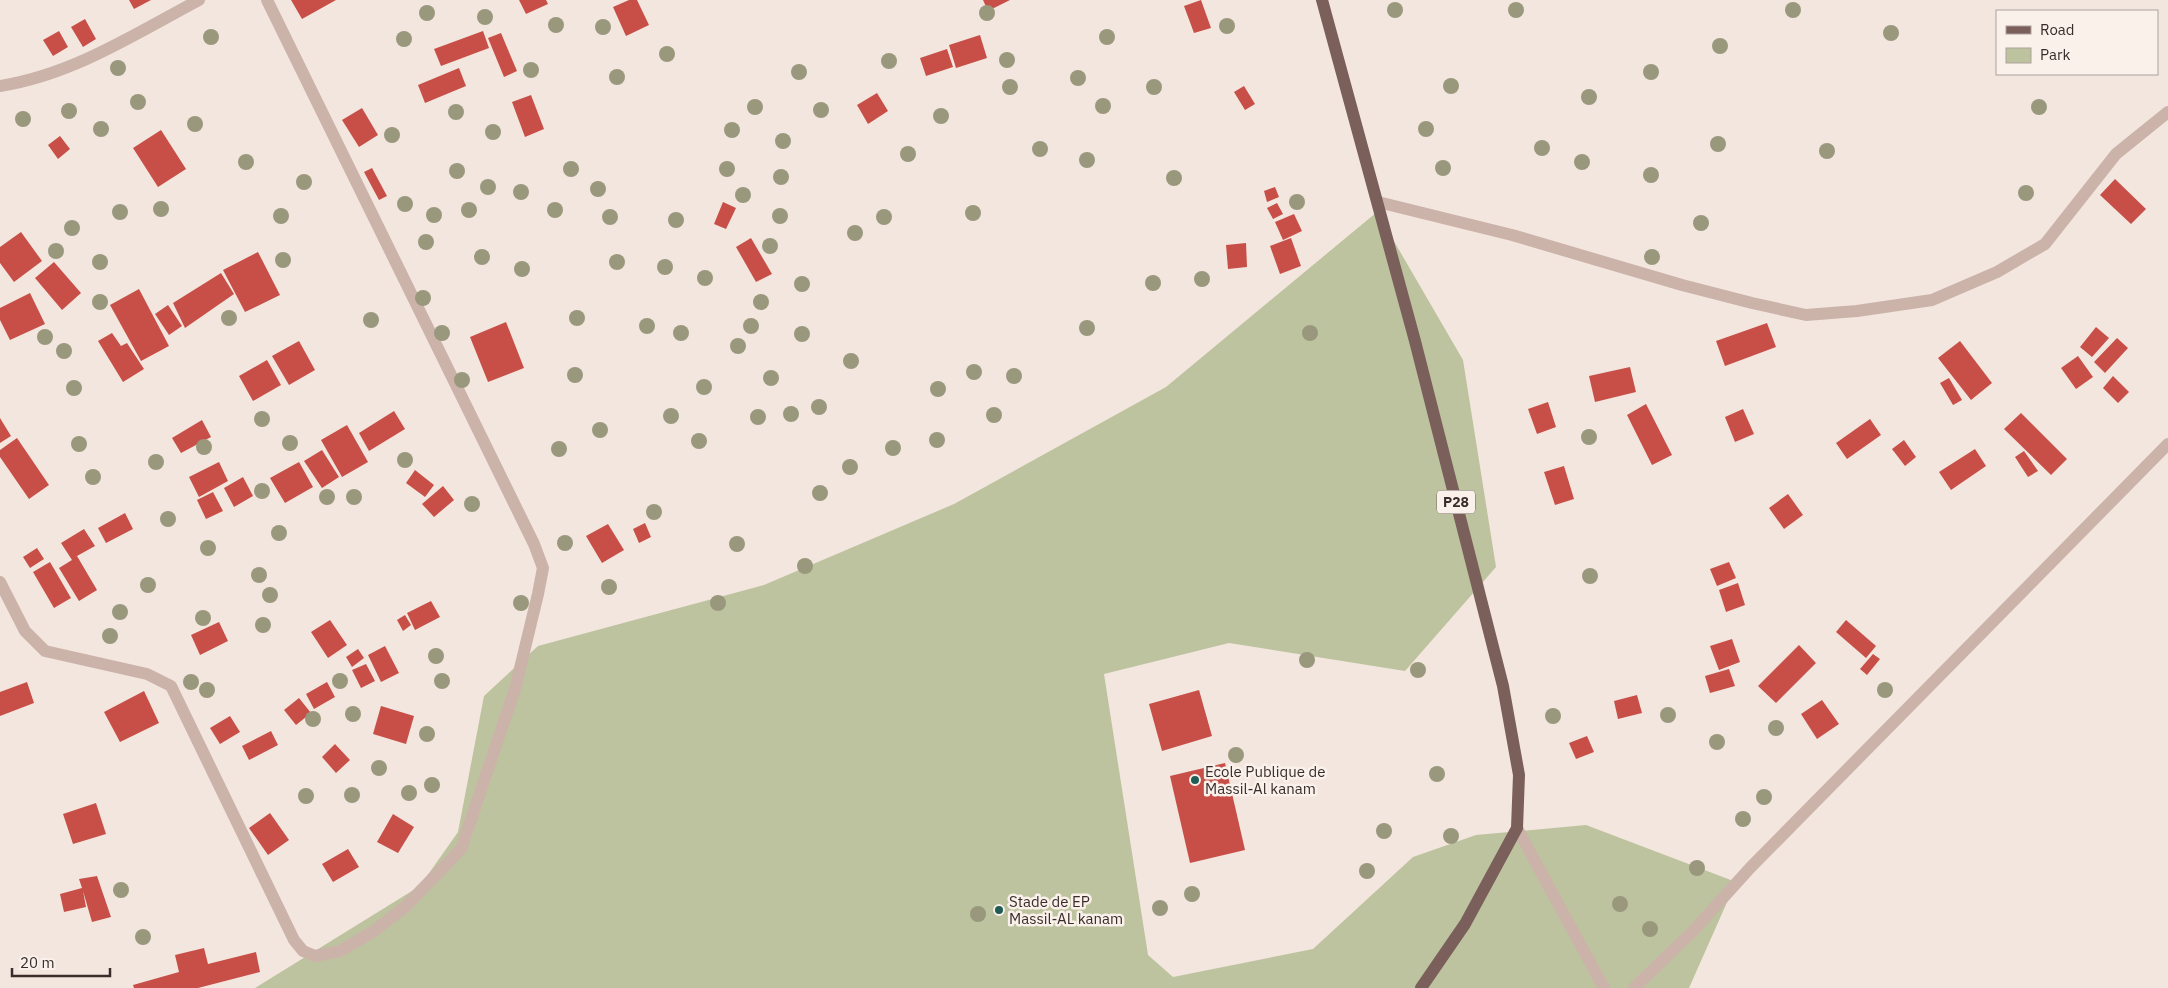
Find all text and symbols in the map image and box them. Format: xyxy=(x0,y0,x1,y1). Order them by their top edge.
legend xyxy=(1996,10,2158,75)
text: Road xyxy=(2040,20,2075,39)
text: Park xyxy=(2040,45,2070,64)
road number: P28 xyxy=(1437,491,1475,514)
place label: Ecole Publique de Massil-Al kanam xyxy=(1205,762,1325,798)
marker: Ecole Publique de Massil-Al kanam xyxy=(1189,774,1201,786)
place label: Stade de EP Massil-AL kanam xyxy=(1009,892,1123,928)
marker: Stade de EP Massil-AL kanam xyxy=(993,904,1005,916)
scale bar xyxy=(12,946,110,978)
text: 20 m xyxy=(20,953,55,972)

